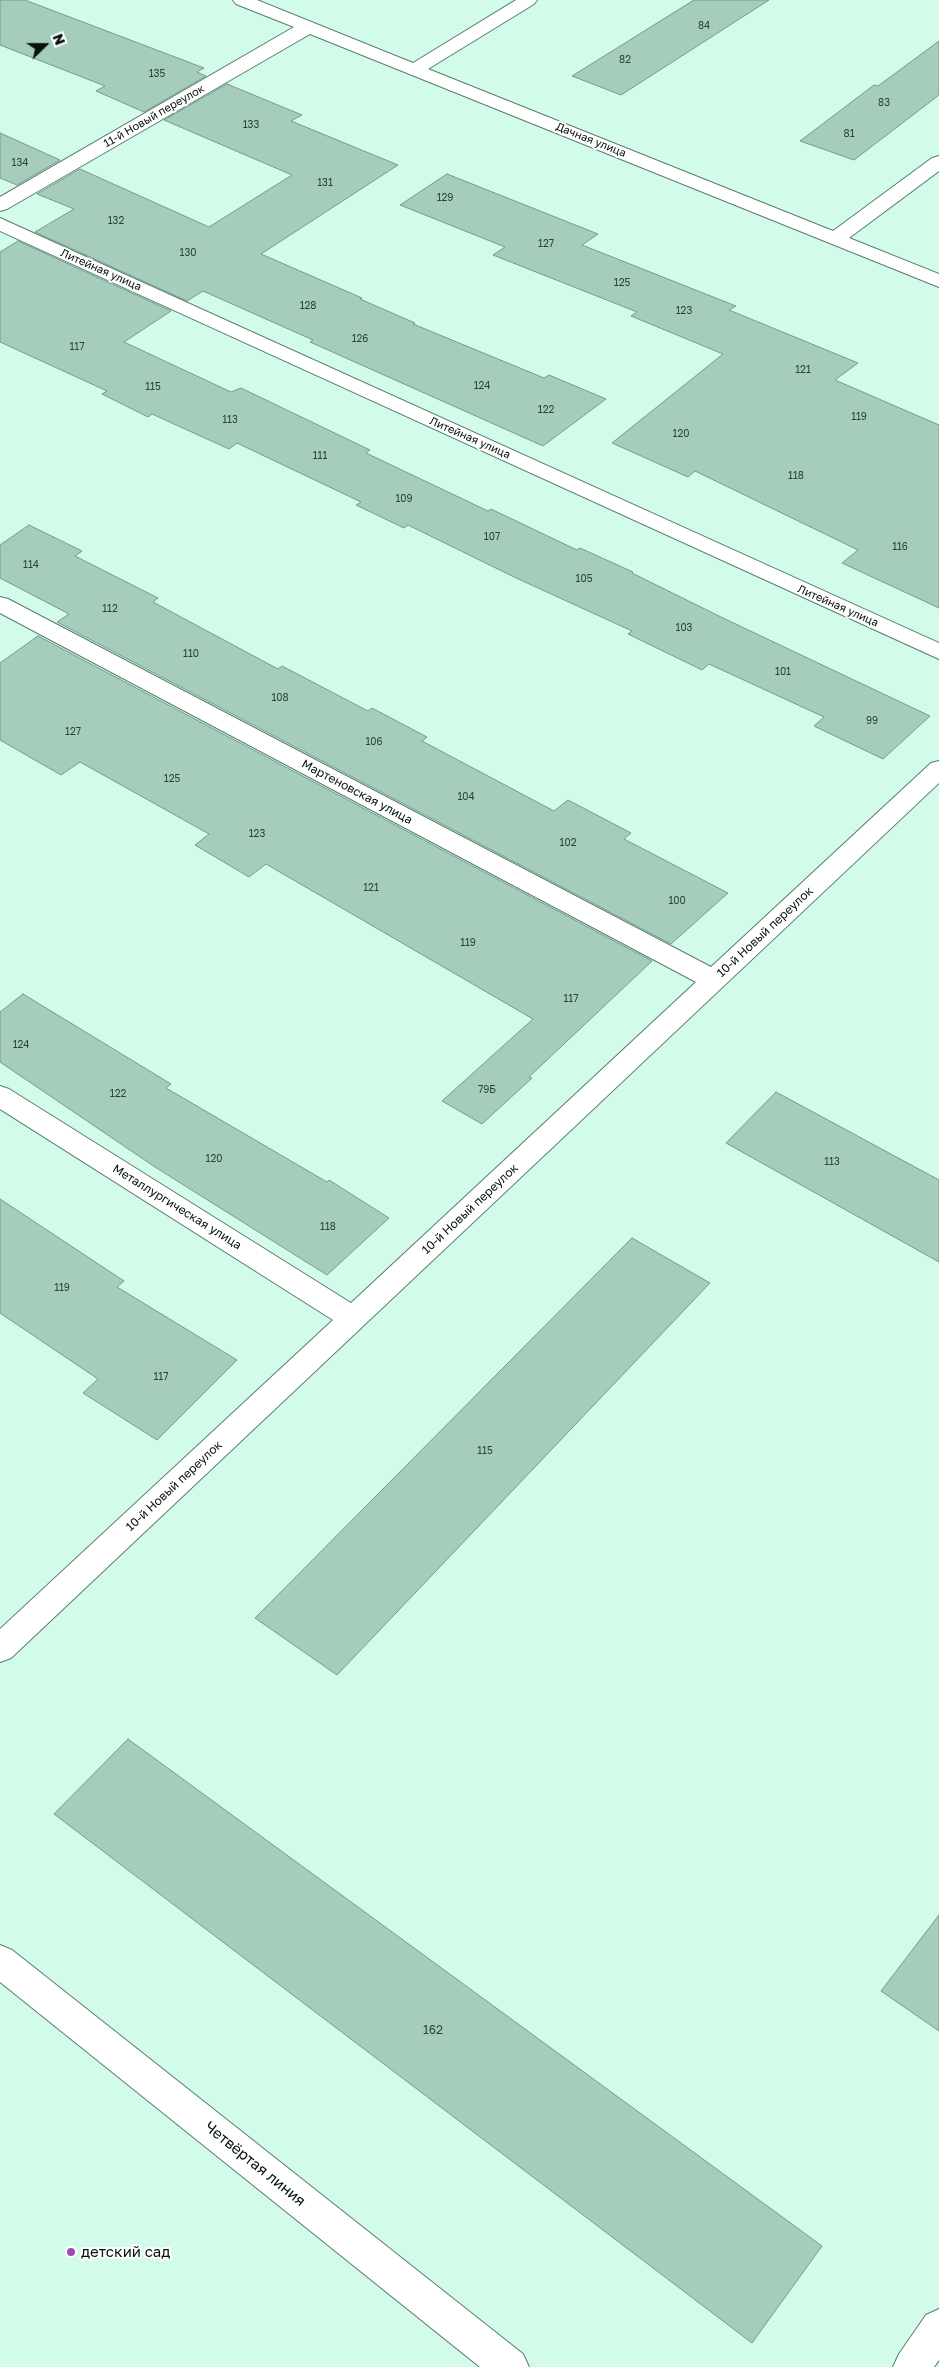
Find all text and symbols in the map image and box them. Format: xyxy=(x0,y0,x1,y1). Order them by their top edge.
north arrow xyxy=(20,20,70,70)
house number: 84 xyxy=(698,20,710,32)
text: N xyxy=(49,31,69,47)
house number: 82 xyxy=(619,54,631,66)
house number: 135 xyxy=(149,68,165,80)
street label: 11-й Новый переулок xyxy=(101,82,207,150)
house number: 83 xyxy=(878,97,890,109)
house number: 133 xyxy=(243,119,259,131)
street label: Дачная улица xyxy=(554,120,628,160)
house number: 81 xyxy=(844,128,854,140)
house number: 134 xyxy=(12,157,28,169)
house number: 131 xyxy=(317,177,333,189)
house number: 129 xyxy=(437,192,453,204)
house number: 132 xyxy=(108,215,124,227)
house number: 127 xyxy=(538,238,554,250)
street label: Литейная улица xyxy=(59,246,143,294)
house number: 130 xyxy=(180,247,196,259)
house number: 125 xyxy=(614,277,630,289)
house number: 128 xyxy=(300,300,316,312)
house number: 123 xyxy=(676,305,692,317)
house number: 126 xyxy=(352,333,368,345)
house number: 117 xyxy=(70,341,84,353)
house number: 121 xyxy=(795,364,811,376)
house number: 124 xyxy=(474,380,490,392)
house number: 115 xyxy=(145,381,161,393)
house number: 122 xyxy=(538,404,554,416)
house number: 119 xyxy=(851,411,867,423)
house number: 113 xyxy=(222,414,238,426)
street label: Литейная улица xyxy=(428,414,512,462)
house number: 120 xyxy=(673,428,689,440)
house number: 111 xyxy=(313,450,327,462)
house number: 118 xyxy=(788,470,804,482)
house number: 109 xyxy=(395,493,413,505)
house number: 107 xyxy=(484,531,500,543)
house number: 116 xyxy=(892,541,908,553)
house number: 114 xyxy=(23,559,39,571)
house number: 105 xyxy=(576,573,592,585)
street label: Литейная улица xyxy=(796,582,880,630)
house number: 112 xyxy=(102,603,118,615)
house number: 103 xyxy=(676,622,692,634)
house number: 110 xyxy=(183,648,199,660)
house number: 101 xyxy=(775,666,791,678)
house number: 108 xyxy=(271,692,289,704)
house number: 99 xyxy=(866,715,878,727)
house number: 127 xyxy=(65,726,81,738)
house number: 106 xyxy=(365,736,383,748)
street label: Мартеновская улица xyxy=(299,757,415,827)
house number: 125 xyxy=(164,773,180,785)
house number: 104 xyxy=(457,791,475,803)
house number: 123 xyxy=(249,828,265,840)
house number: 102 xyxy=(560,837,576,849)
house number: 121 xyxy=(363,882,379,894)
street label: 10-й Новый переулок xyxy=(714,884,816,980)
house number: 100 xyxy=(668,895,686,907)
house number: 119 xyxy=(460,937,476,949)
house number: 117 xyxy=(564,993,578,1005)
house number: 124 xyxy=(13,1039,29,1051)
house number: 79Б xyxy=(478,1084,496,1096)
house number: 122 xyxy=(110,1088,126,1100)
house number: 120 xyxy=(206,1153,222,1165)
house number: 113 xyxy=(824,1156,840,1168)
street label: Металлургическая улица xyxy=(110,1161,244,1253)
street label: 10-й Новый переулок xyxy=(419,1161,521,1257)
house number: 118 xyxy=(320,1221,336,1233)
house number: 119 xyxy=(54,1282,70,1294)
house number: 117 xyxy=(154,1371,168,1383)
street label: 10-й Новый переулок xyxy=(123,1438,225,1534)
house number: 115 xyxy=(477,1445,493,1457)
house number: 162 xyxy=(423,2023,443,2037)
street label: Четвёртая линия xyxy=(201,2118,309,2210)
place label: детский сад xyxy=(81,2243,170,2261)
marker: детский сад xyxy=(65,2246,77,2258)

